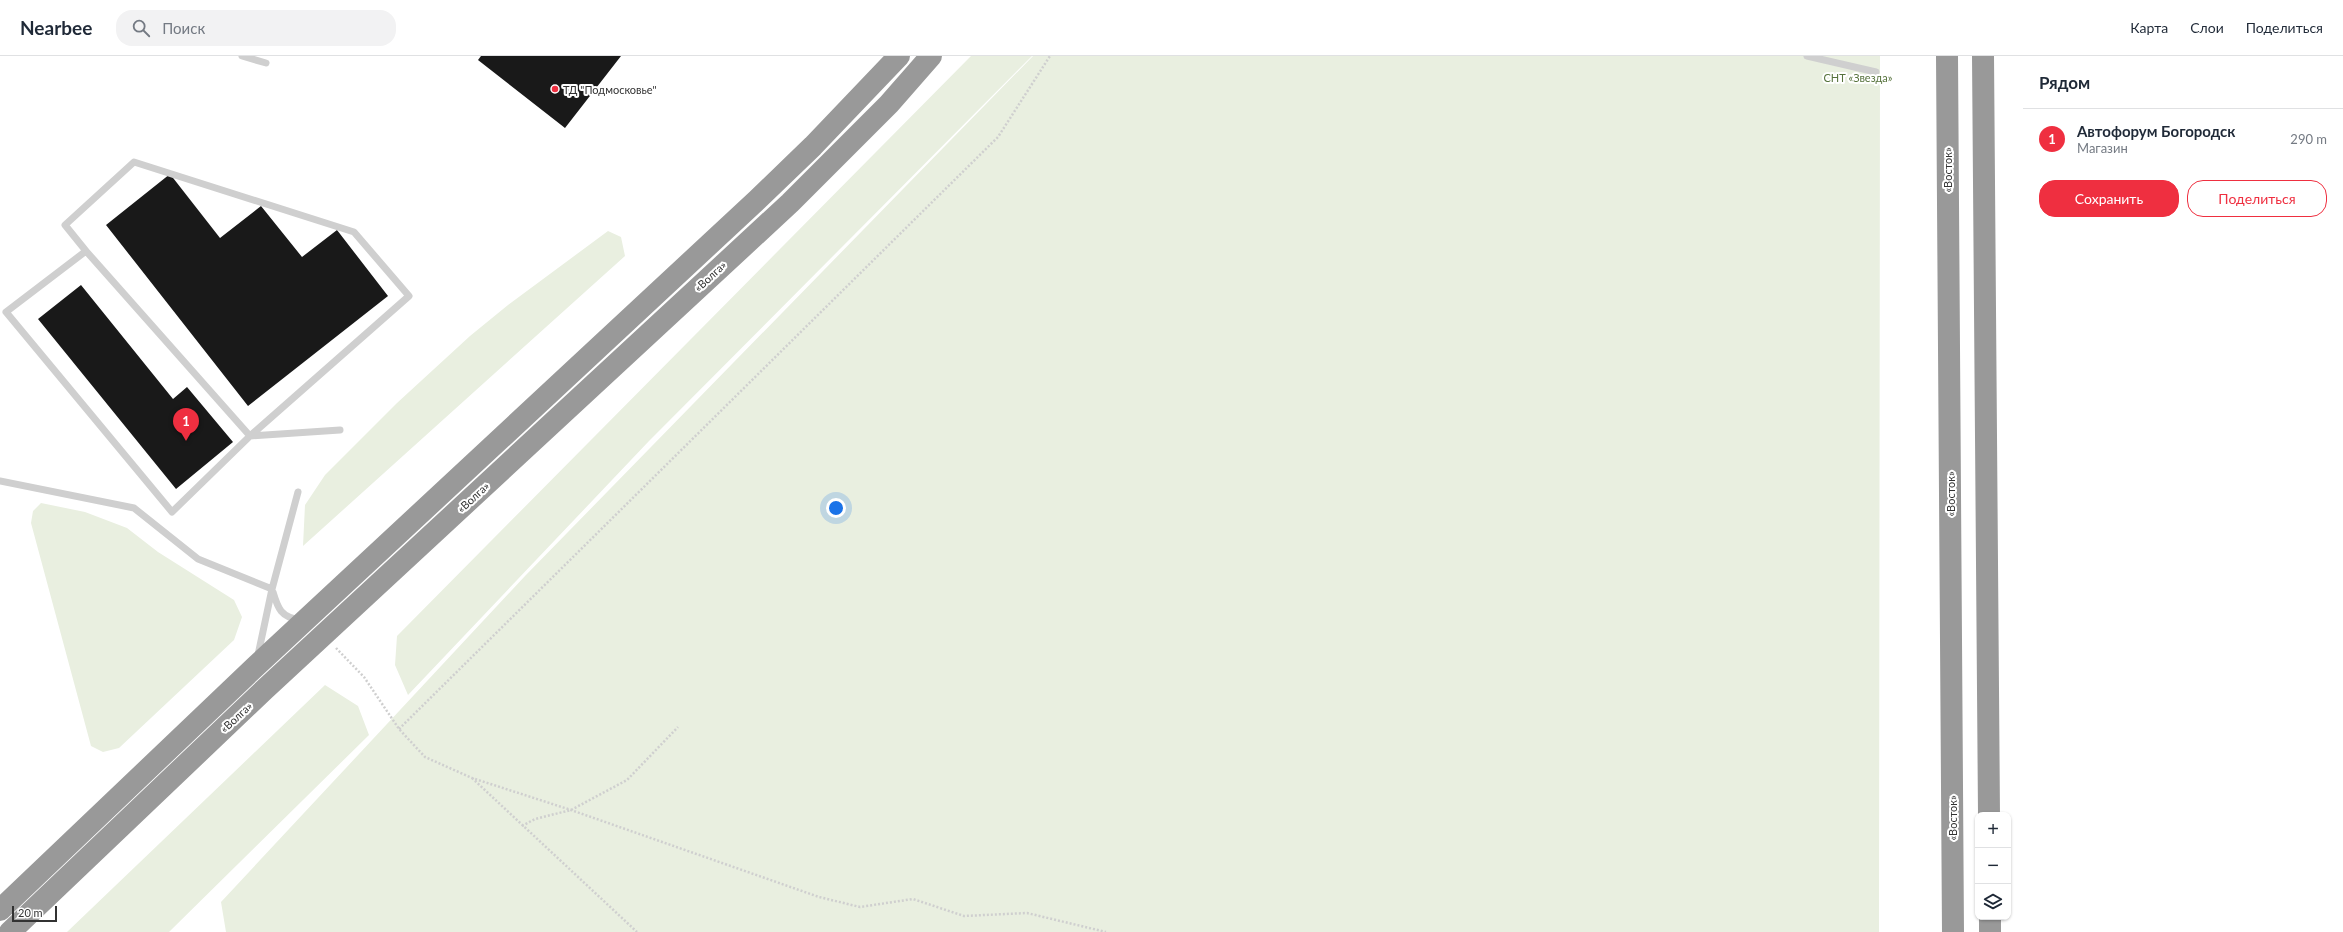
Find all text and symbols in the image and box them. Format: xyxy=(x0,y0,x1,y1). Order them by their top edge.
search box xyxy=(116,10,396,46)
text: Nearbee xyxy=(20,16,92,39)
icon: search xyxy=(130,17,152,39)
text: Поиск xyxy=(162,19,205,37)
text: Карта xyxy=(2130,19,2168,36)
text: Слои xyxy=(2190,19,2224,36)
text: Поделиться xyxy=(2246,19,2323,36)
park label: СНТ «Звезда» xyxy=(1823,71,1893,84)
text: Рядом xyxy=(2039,72,2090,93)
place label: ТД "Подмосковье" xyxy=(563,83,657,96)
marker: ТД "Подмосковье" xyxy=(550,84,560,94)
text: Автофорум Богородск xyxy=(2077,122,2236,140)
text: 1 xyxy=(2048,131,2056,147)
text: 290 m xyxy=(2290,131,2327,147)
text: Магазин xyxy=(2077,140,2128,156)
street label: «Восток» xyxy=(1941,147,1954,193)
button: Сохранить xyxy=(2039,180,2179,217)
button: Поделиться xyxy=(2187,180,2327,217)
street label: «Волга» xyxy=(691,258,729,294)
pin: 1 xyxy=(173,408,199,441)
street label: «Восток» xyxy=(1944,471,1957,517)
street label: «Волга» xyxy=(454,479,492,515)
your location xyxy=(826,498,846,518)
street label: «Волга» xyxy=(217,699,255,735)
street label: «Восток» xyxy=(1946,795,1959,841)
map controls xyxy=(1975,812,2011,920)
button: + xyxy=(1975,812,2011,848)
button: − xyxy=(1975,848,2011,884)
button: layers xyxy=(1975,884,2011,920)
scale bar xyxy=(12,904,57,923)
text: 20 m xyxy=(18,906,43,919)

